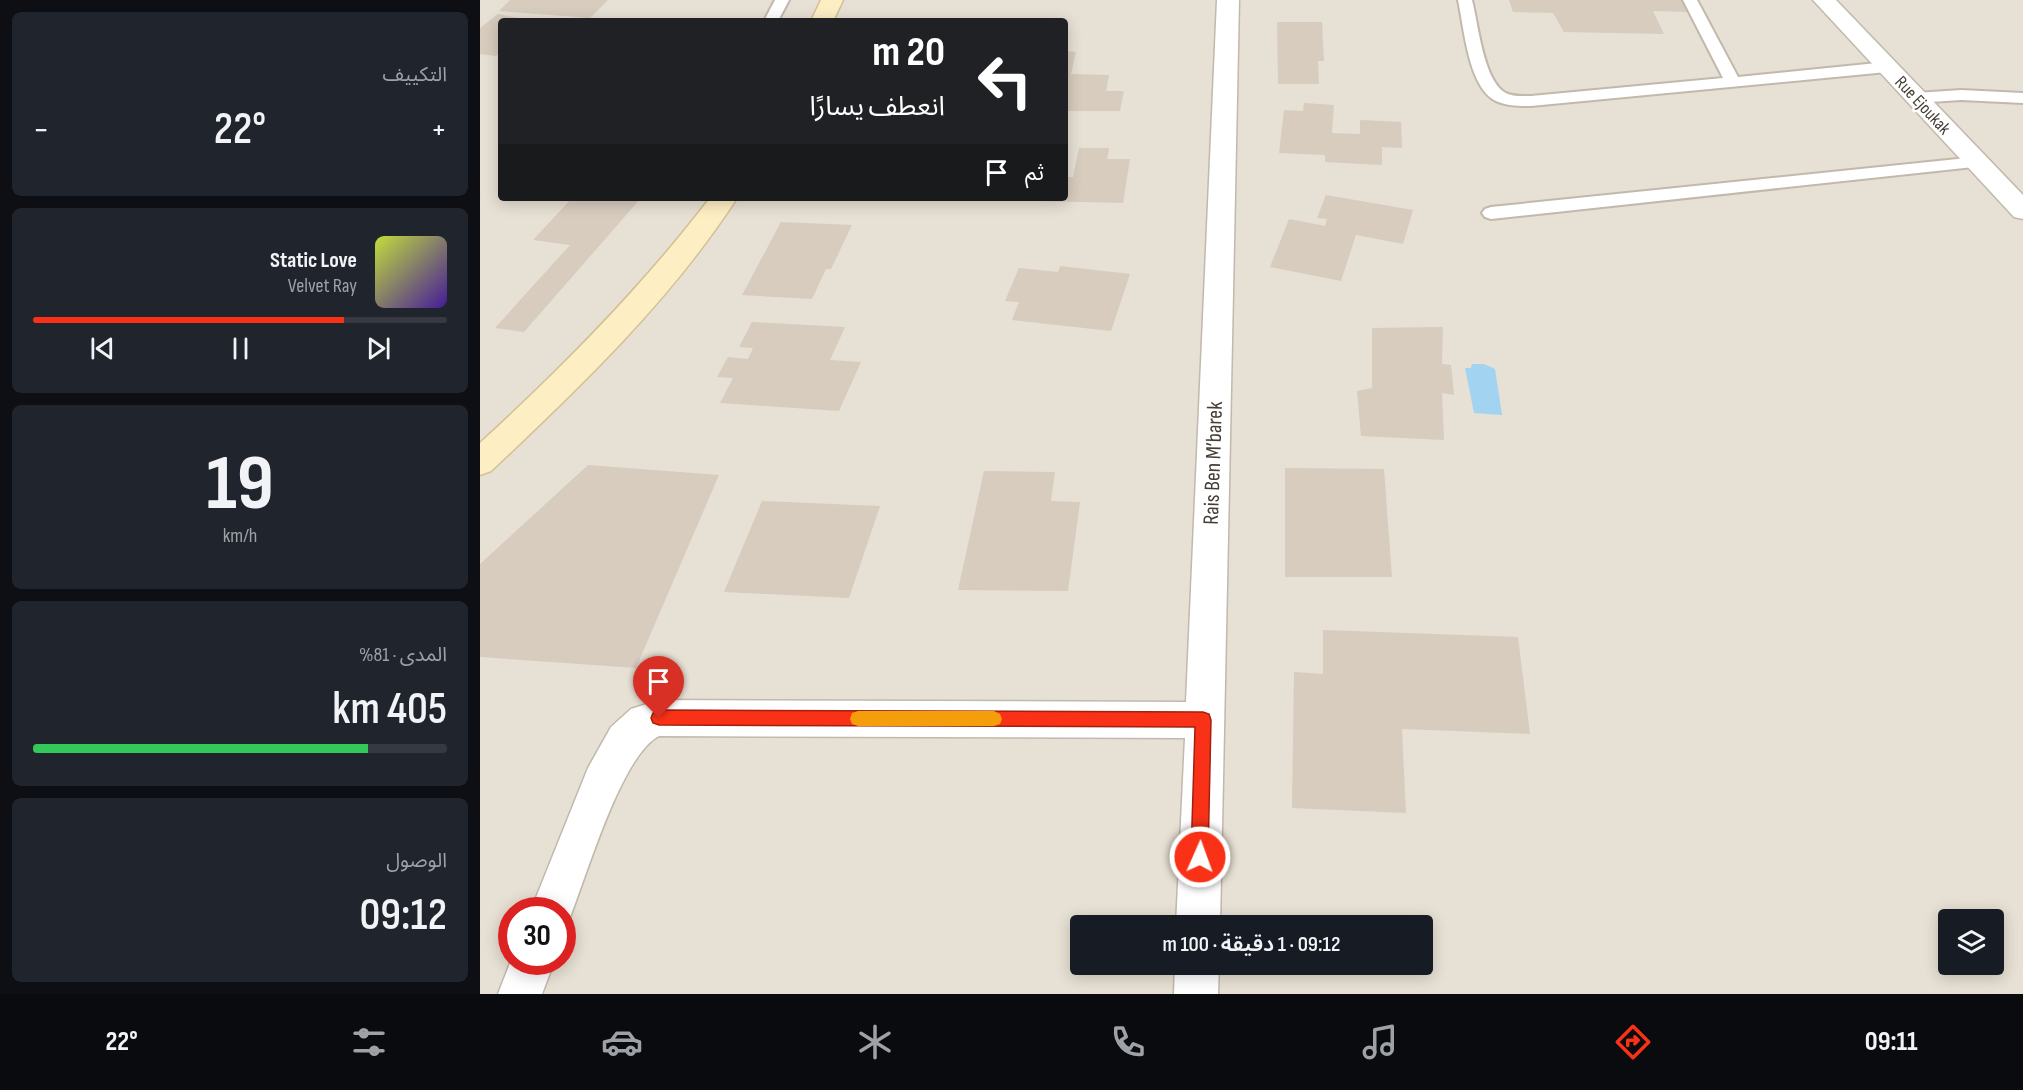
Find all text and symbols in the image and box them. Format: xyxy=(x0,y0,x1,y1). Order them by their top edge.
text: 20 m xyxy=(872,27,945,78)
icon: left xyxy=(966,42,1044,120)
text: التكييف xyxy=(383,63,447,87)
street label: Rue Ejoukak xyxy=(1890,72,1955,139)
text: انعطف يسارًا xyxy=(810,91,945,123)
text: 22° xyxy=(214,102,266,157)
text: − xyxy=(33,110,49,150)
text: + xyxy=(431,110,447,150)
icon: arrive xyxy=(980,156,1013,189)
text: ثم xyxy=(1025,160,1044,187)
text: Static Love xyxy=(270,247,357,274)
text: Velvet Ray xyxy=(288,274,357,298)
icon: previous xyxy=(86,332,119,365)
icon: pause xyxy=(224,332,257,365)
icon: next xyxy=(362,332,395,365)
street label: Rais Ben M’barek xyxy=(1198,400,1229,525)
text: 19 xyxy=(206,438,274,531)
text: km/h xyxy=(223,524,257,548)
text: المدى · 81% xyxy=(359,643,447,667)
pin xyxy=(633,656,684,718)
icon: arrive xyxy=(642,665,675,698)
text: 405 km xyxy=(332,682,447,737)
position arrow xyxy=(1168,825,1232,889)
text: الوصول xyxy=(386,849,447,873)
text: 09:12 xyxy=(359,888,447,943)
speed limit sign: 30 xyxy=(498,897,576,975)
map controls xyxy=(1938,909,2004,975)
button: layers xyxy=(1938,909,2004,975)
text: 09:12 · 1 دقيقة · 100 m xyxy=(1163,931,1340,958)
icon: filters xyxy=(348,1021,390,1063)
icon: car xyxy=(601,1021,643,1063)
icon: climate xyxy=(854,1021,896,1063)
icon: phone xyxy=(1107,1021,1149,1063)
icon: music xyxy=(1359,1021,1401,1063)
icon: directions xyxy=(1612,1021,1654,1063)
text: 22° xyxy=(105,1026,138,1058)
text: 09:11 xyxy=(1865,1026,1918,1058)

